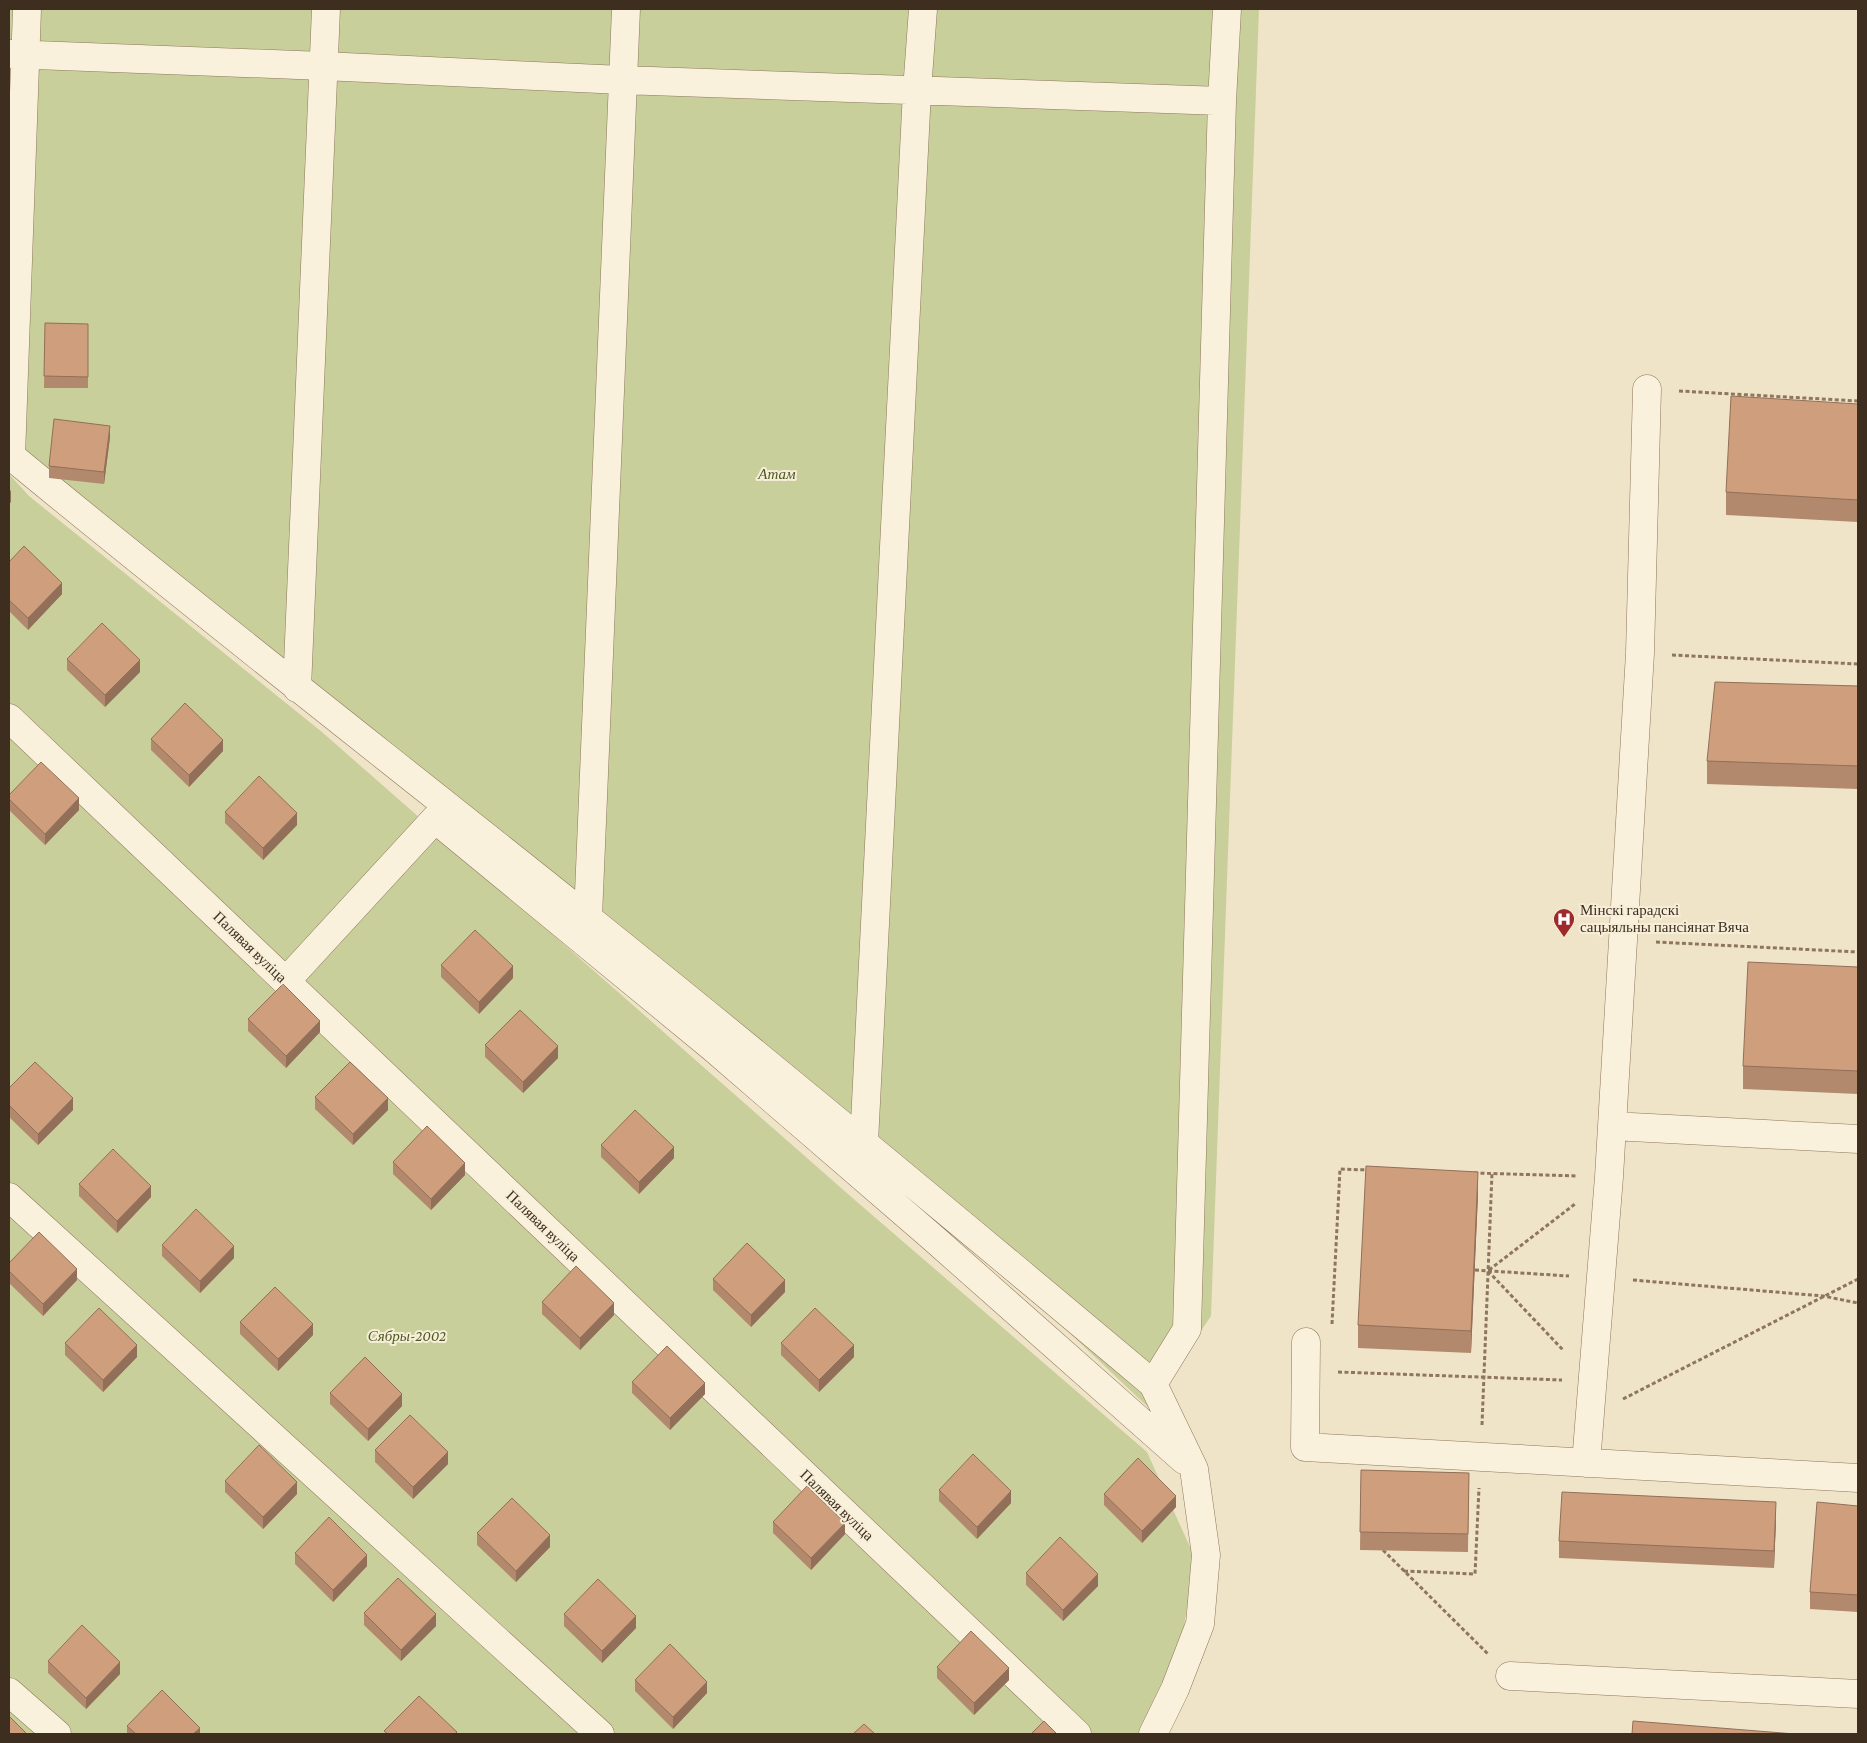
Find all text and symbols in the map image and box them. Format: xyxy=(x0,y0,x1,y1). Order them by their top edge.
park label: Атам xyxy=(757,466,796,482)
place label: Мінскі гарадскі сацыяльны пансіянат Вяча xyxy=(1580,902,1749,935)
hospital icon: Мінскі гарадскі сацыяльны пансіянат Вяча xyxy=(1552,907,1576,938)
street label: Палявая вуліца xyxy=(210,908,290,986)
street label: Палявая вуліца xyxy=(503,1187,583,1265)
park label: Сябры-2002 xyxy=(368,1328,446,1344)
street label: Палявая вуліца xyxy=(797,1466,877,1544)

